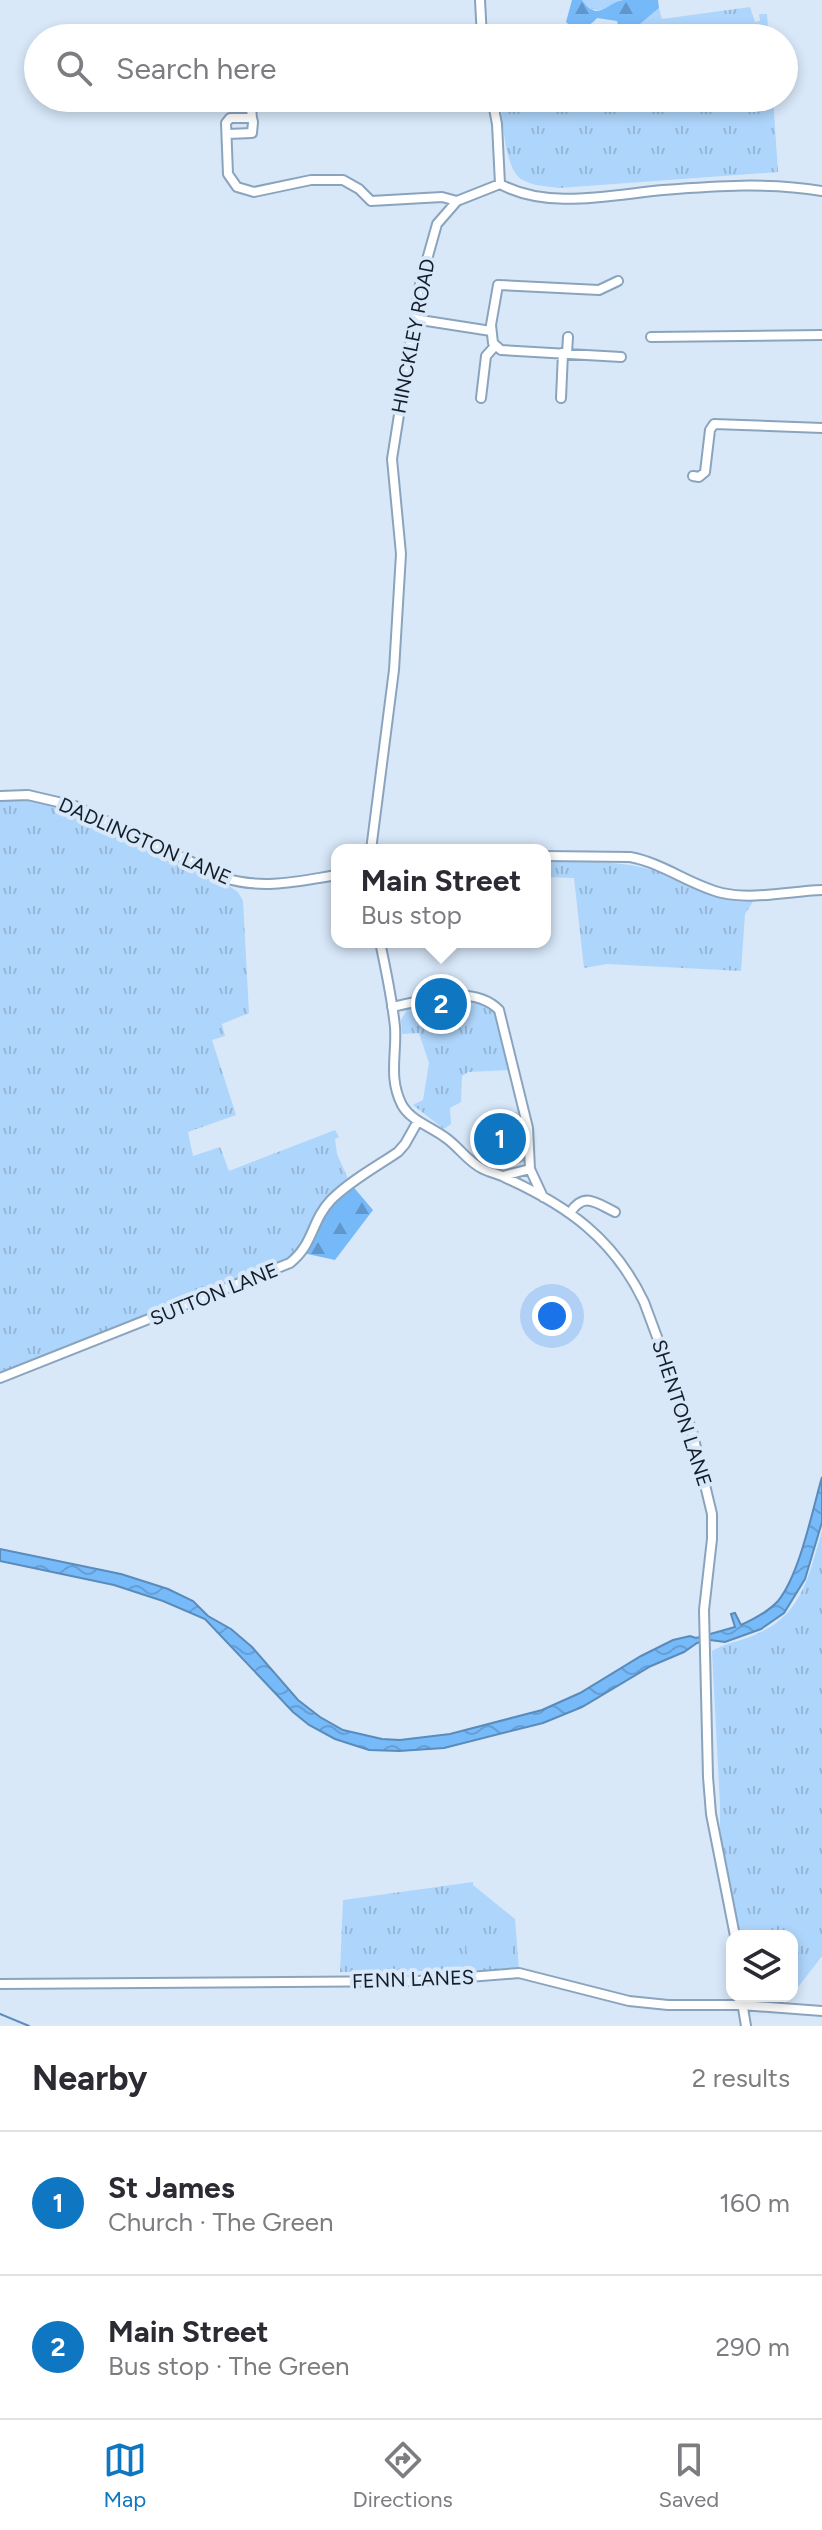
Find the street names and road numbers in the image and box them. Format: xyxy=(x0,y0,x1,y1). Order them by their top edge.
street label: HINCKLEY ROAD xyxy=(386,257,440,415)
street label: DADLINGTON LANE xyxy=(55,792,235,890)
street label: SUTTON LANE xyxy=(147,1257,281,1331)
street label: SHENTON LANE xyxy=(647,1337,717,1489)
street label: FENN LANES xyxy=(352,1965,474,1993)

